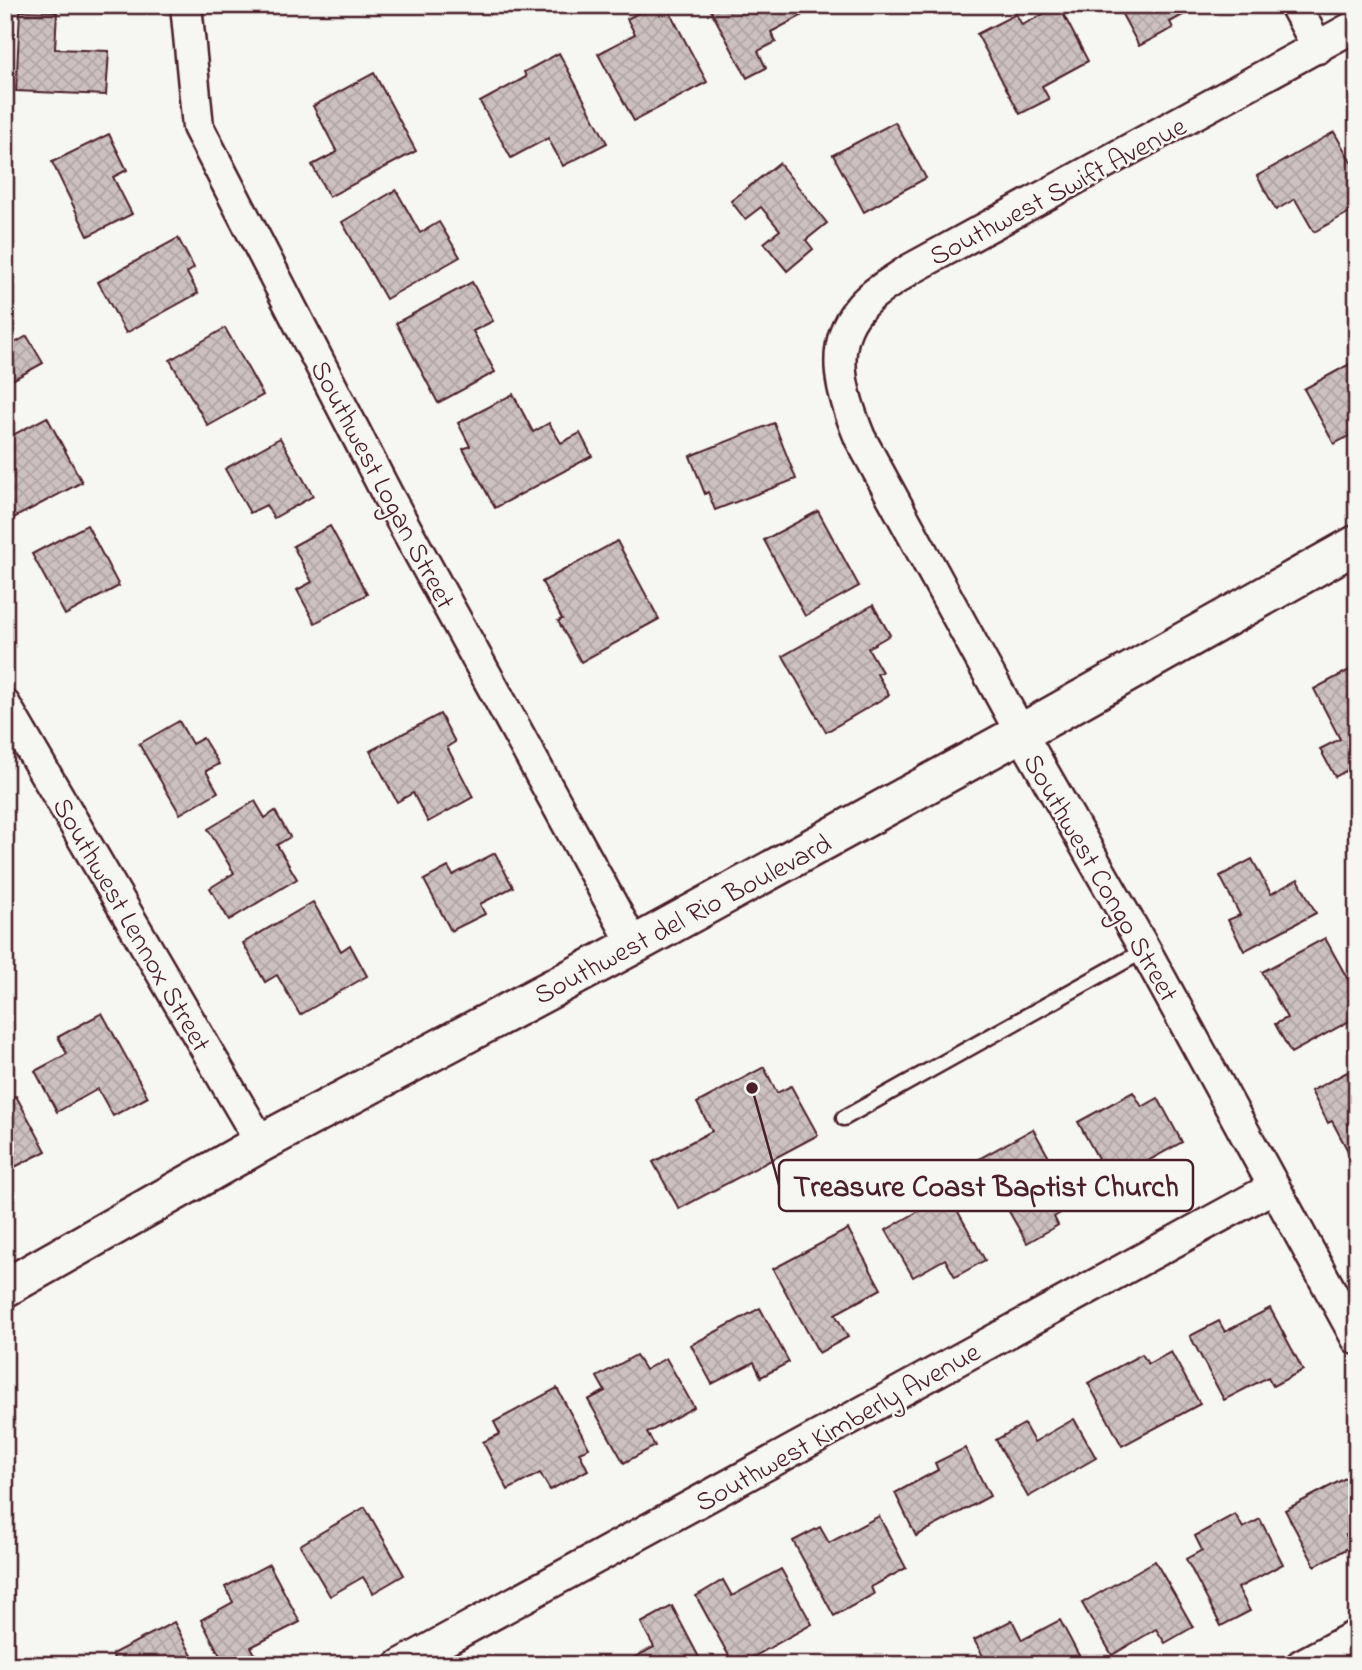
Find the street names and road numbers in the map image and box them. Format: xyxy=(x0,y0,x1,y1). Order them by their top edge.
street label: Southwest Swift Avenue xyxy=(923,108,1195,278)
street label: Southwest Logan Street xyxy=(298,354,464,617)
street label: Southwest Congo Street xyxy=(1011,747,1187,1011)
street label: Southwest Lennox Street xyxy=(40,791,220,1061)
street label: Southwest del Rio Boulevard xyxy=(528,825,840,1017)
street label: Southwest Kimberly Avenue xyxy=(689,1333,989,1525)

